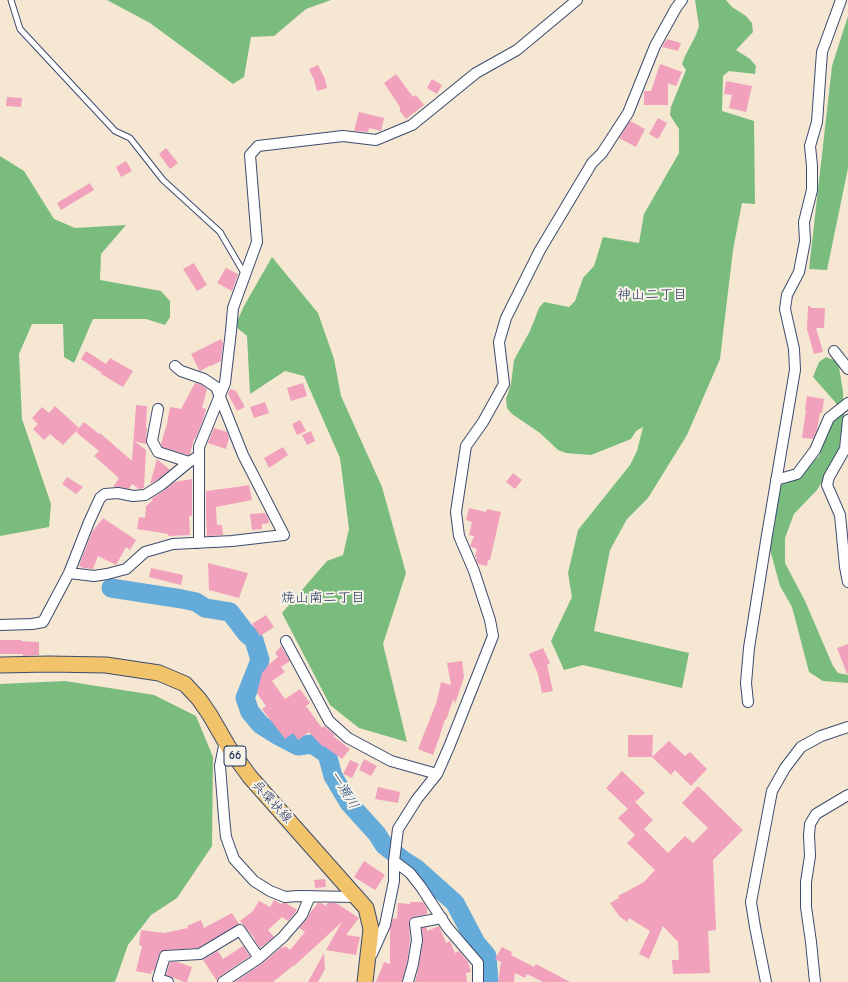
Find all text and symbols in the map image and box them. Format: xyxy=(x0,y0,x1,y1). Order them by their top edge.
district label: 神山二丁目 xyxy=(617,287,687,303)
district label: 焼山南二丁目 xyxy=(281,590,365,606)
road number: 66 xyxy=(224,746,246,766)
water label: 一瀬川 xyxy=(326,768,362,812)
street label: 呉環状線 xyxy=(249,777,295,827)

